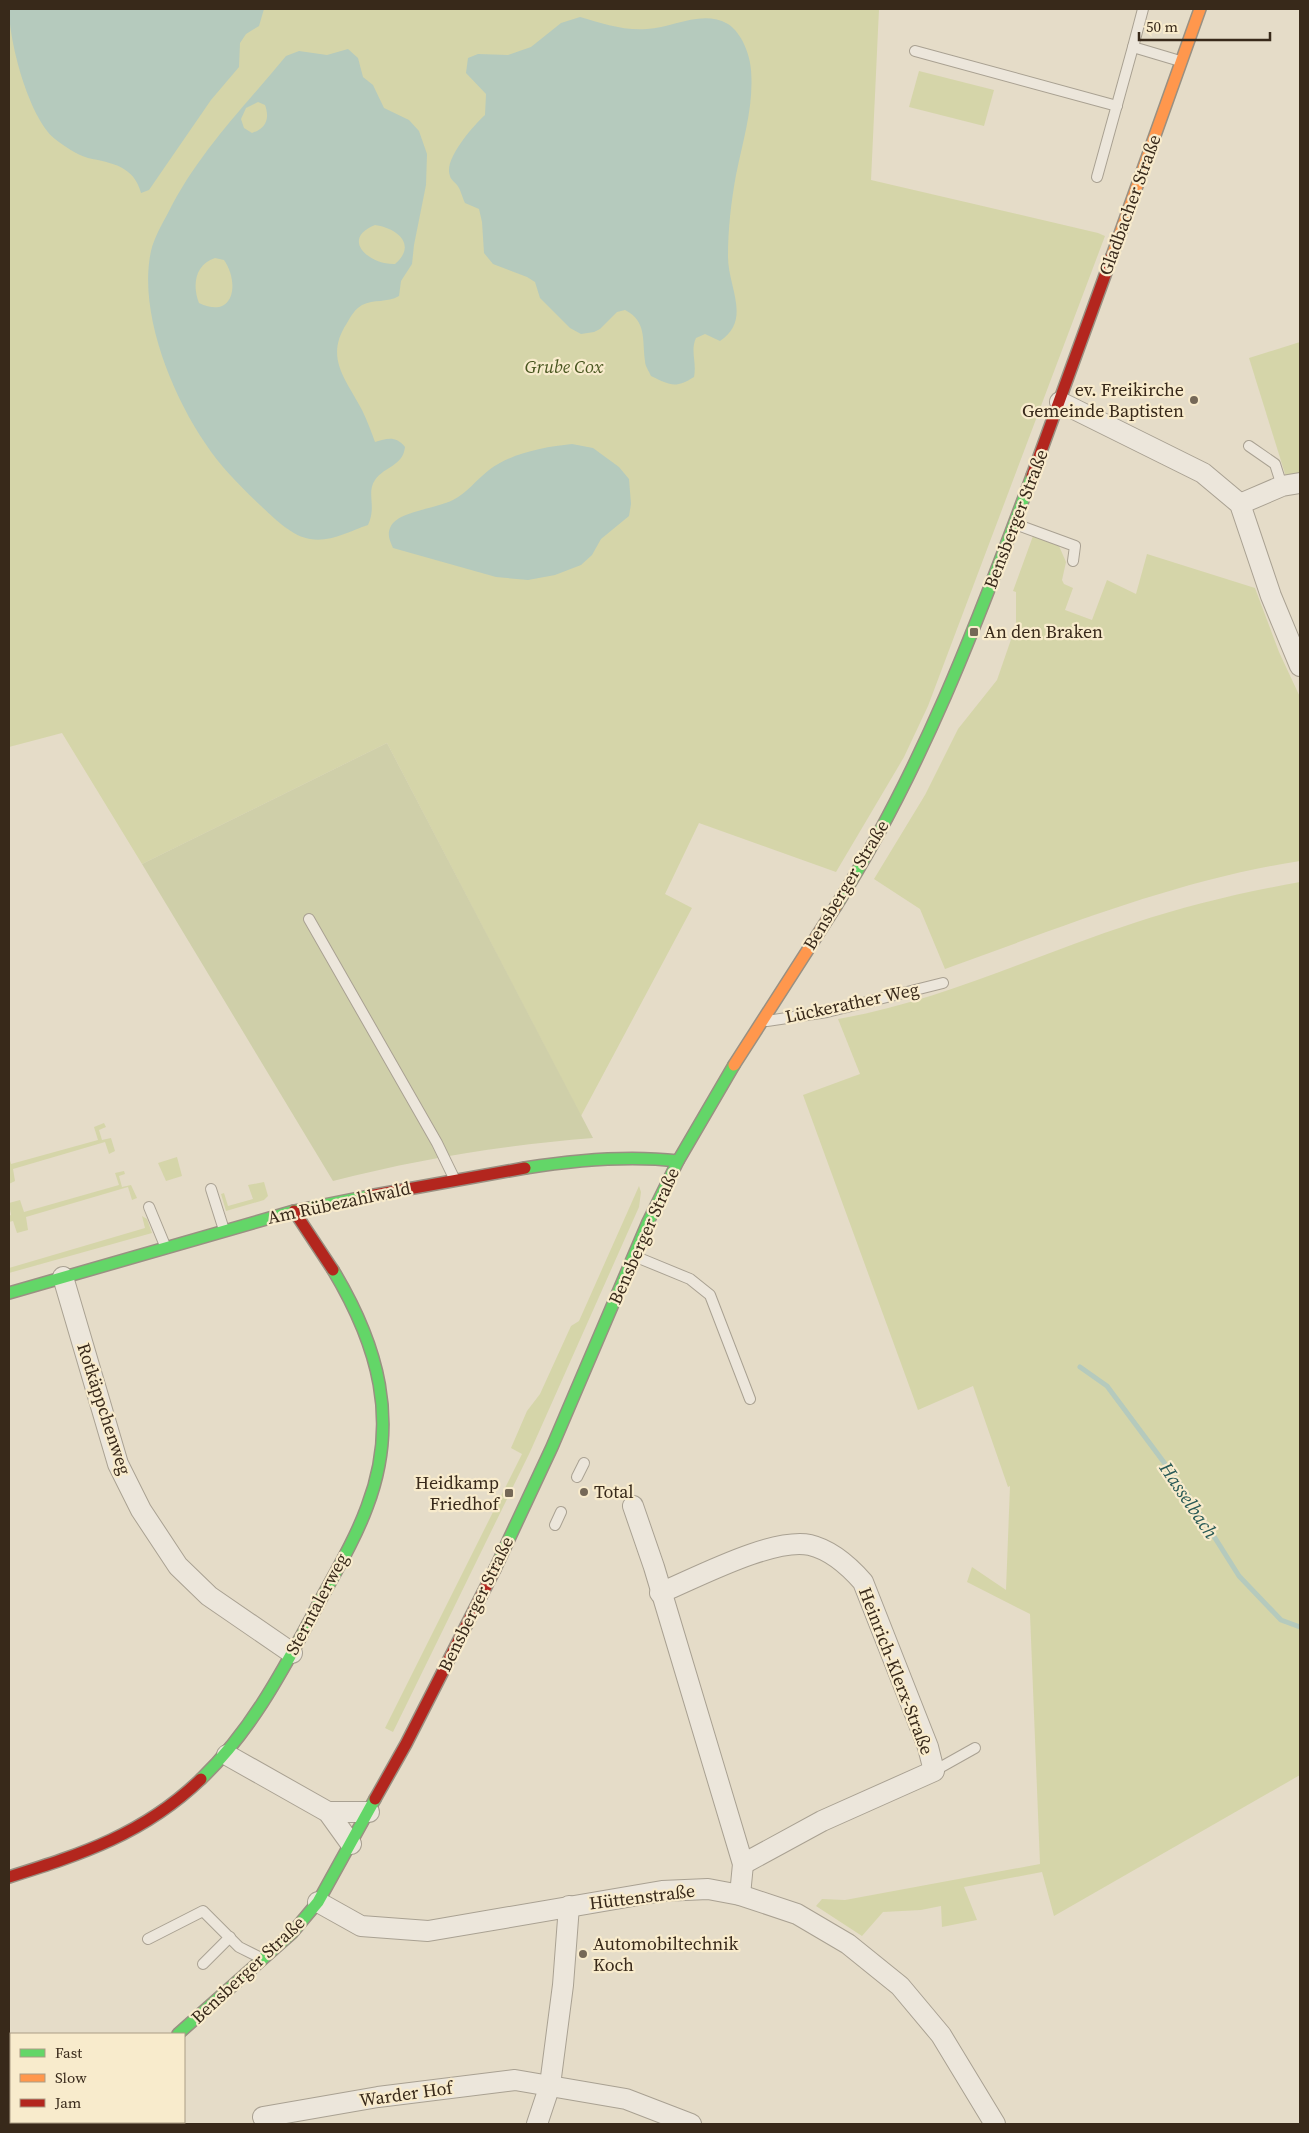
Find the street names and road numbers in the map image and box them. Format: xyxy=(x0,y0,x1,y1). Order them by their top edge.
street label: Gladbacher Straße xyxy=(1092,131,1167,279)
street label: Bensberger Straße xyxy=(977,445,1054,592)
street label: Bensberger Straße xyxy=(797,815,894,954)
street label: Lückerather Weg xyxy=(783,976,921,1029)
street label: Bensberger Straße xyxy=(602,1163,685,1308)
street label: Am Rübezahlwald xyxy=(265,1175,413,1230)
street label: Rotkäppchenweg xyxy=(71,1340,138,1478)
street label: Bensberger Straße xyxy=(432,1532,519,1676)
street label: Sterntalerweg xyxy=(279,1549,354,1659)
street label: Heinrich-Klerx-Straße xyxy=(853,1584,940,1758)
street label: Hüttenstraße xyxy=(588,1878,696,1915)
street label: Bensberger Straße xyxy=(185,1910,310,2029)
street label: Warder Hof xyxy=(358,2074,456,2112)

